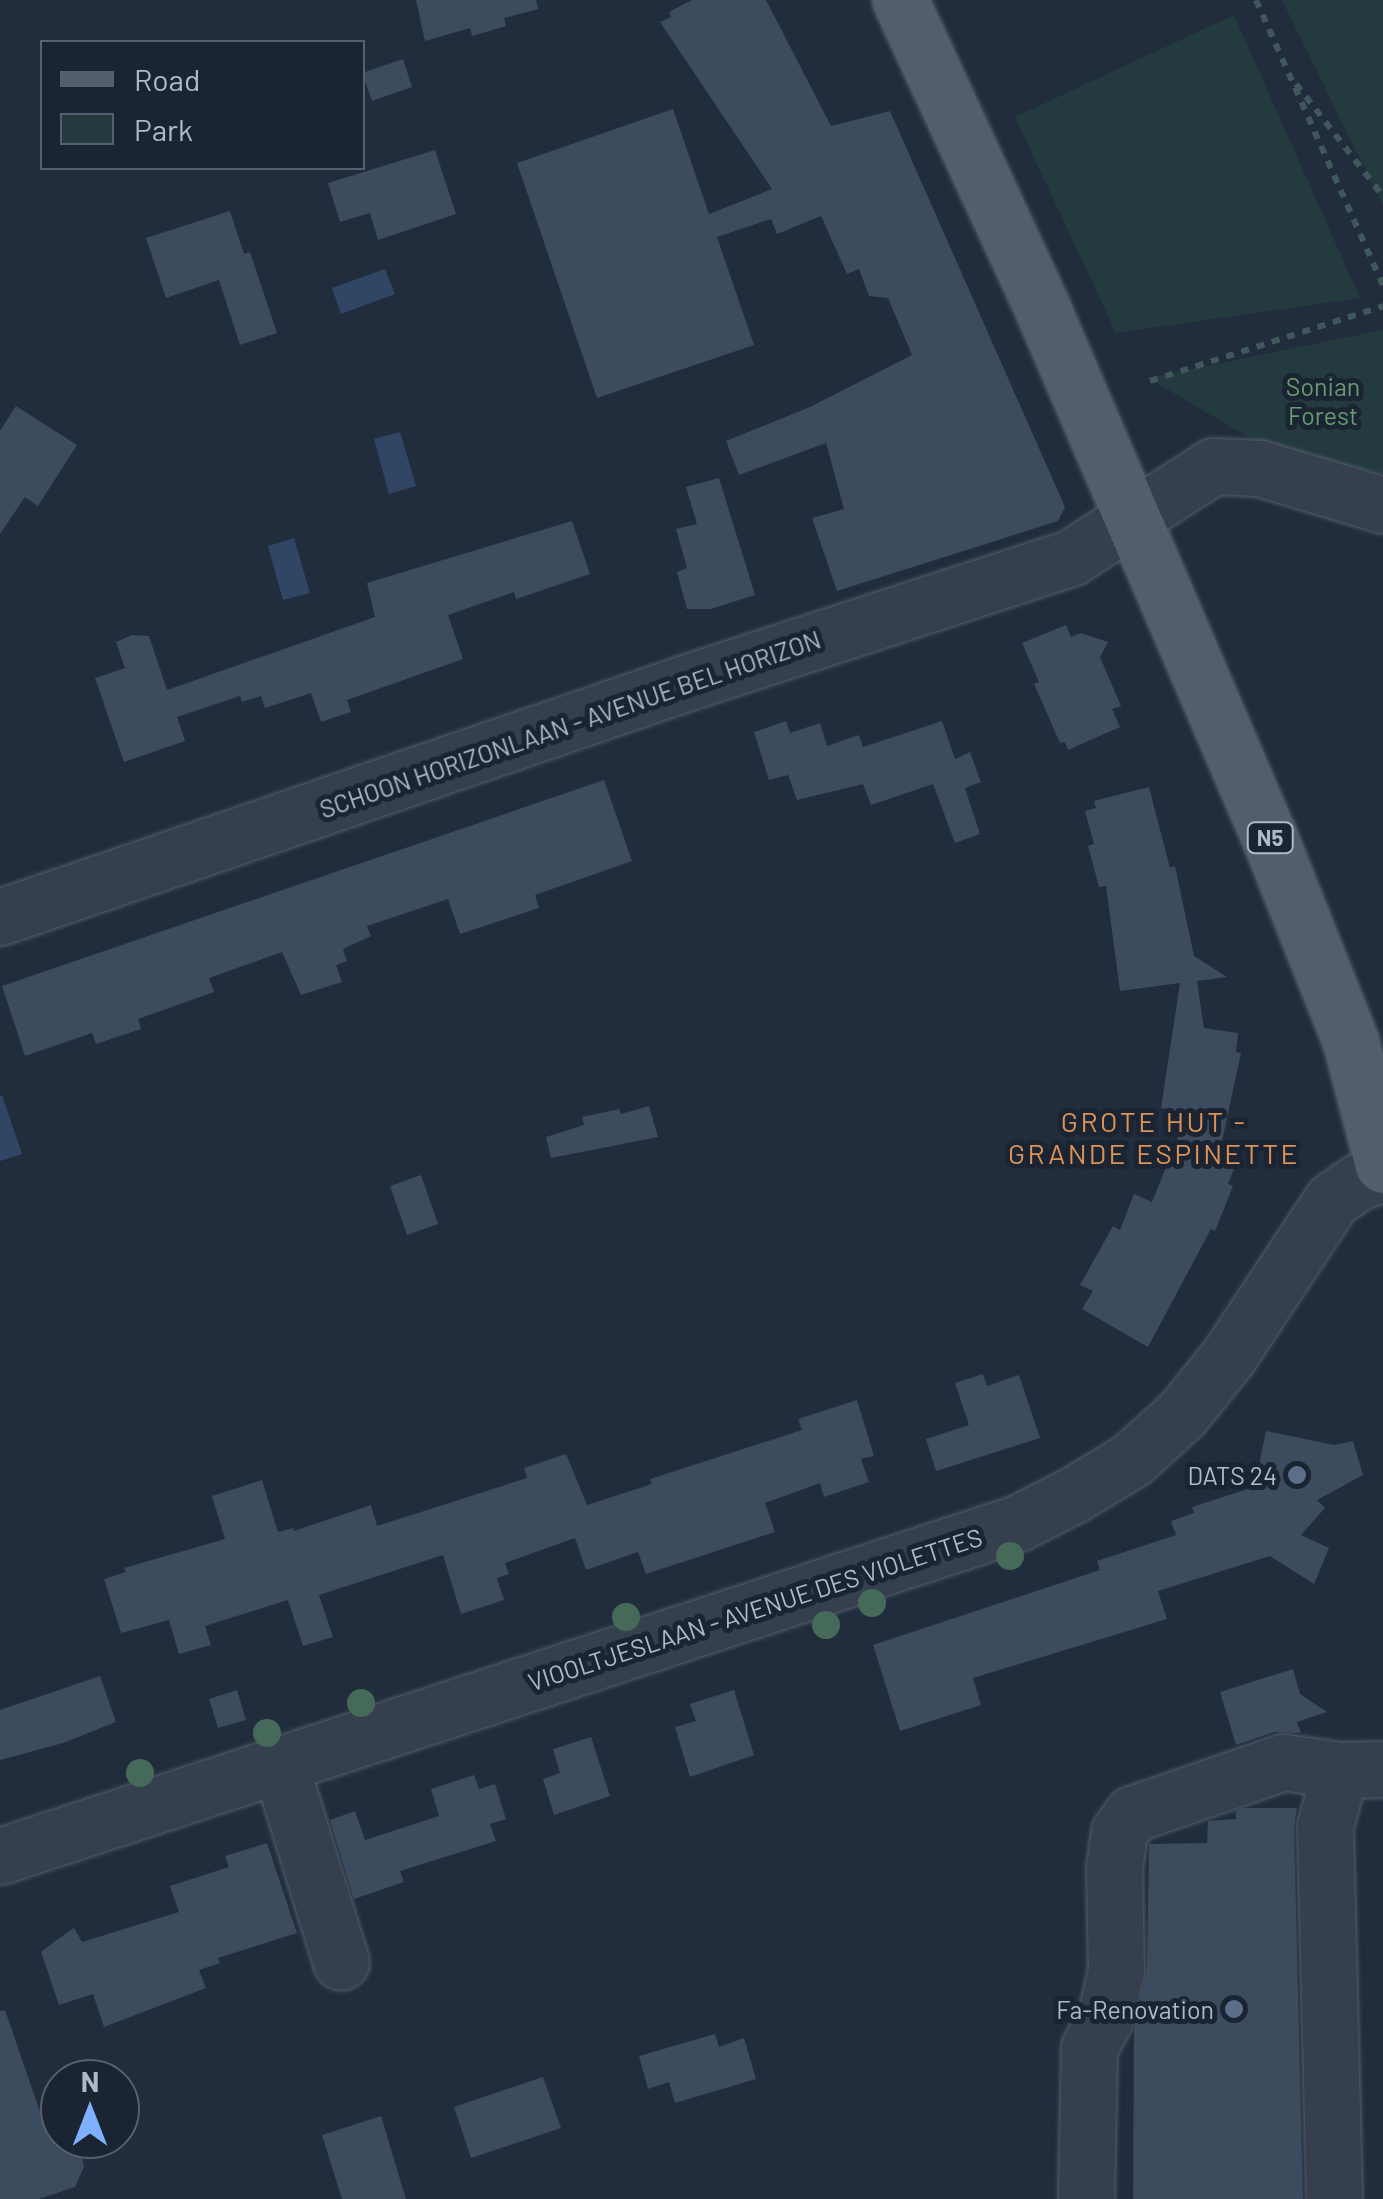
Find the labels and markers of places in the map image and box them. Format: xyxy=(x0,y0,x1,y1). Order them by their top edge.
place label: DATS 24 xyxy=(1188,1460,1277,1490)
marker: DATS 24 xyxy=(1286,1464,1308,1486)
place label: Fa-Renovation xyxy=(1056,1994,1214,2024)
marker: Fa-Renovation xyxy=(1223,1998,1245,2020)

